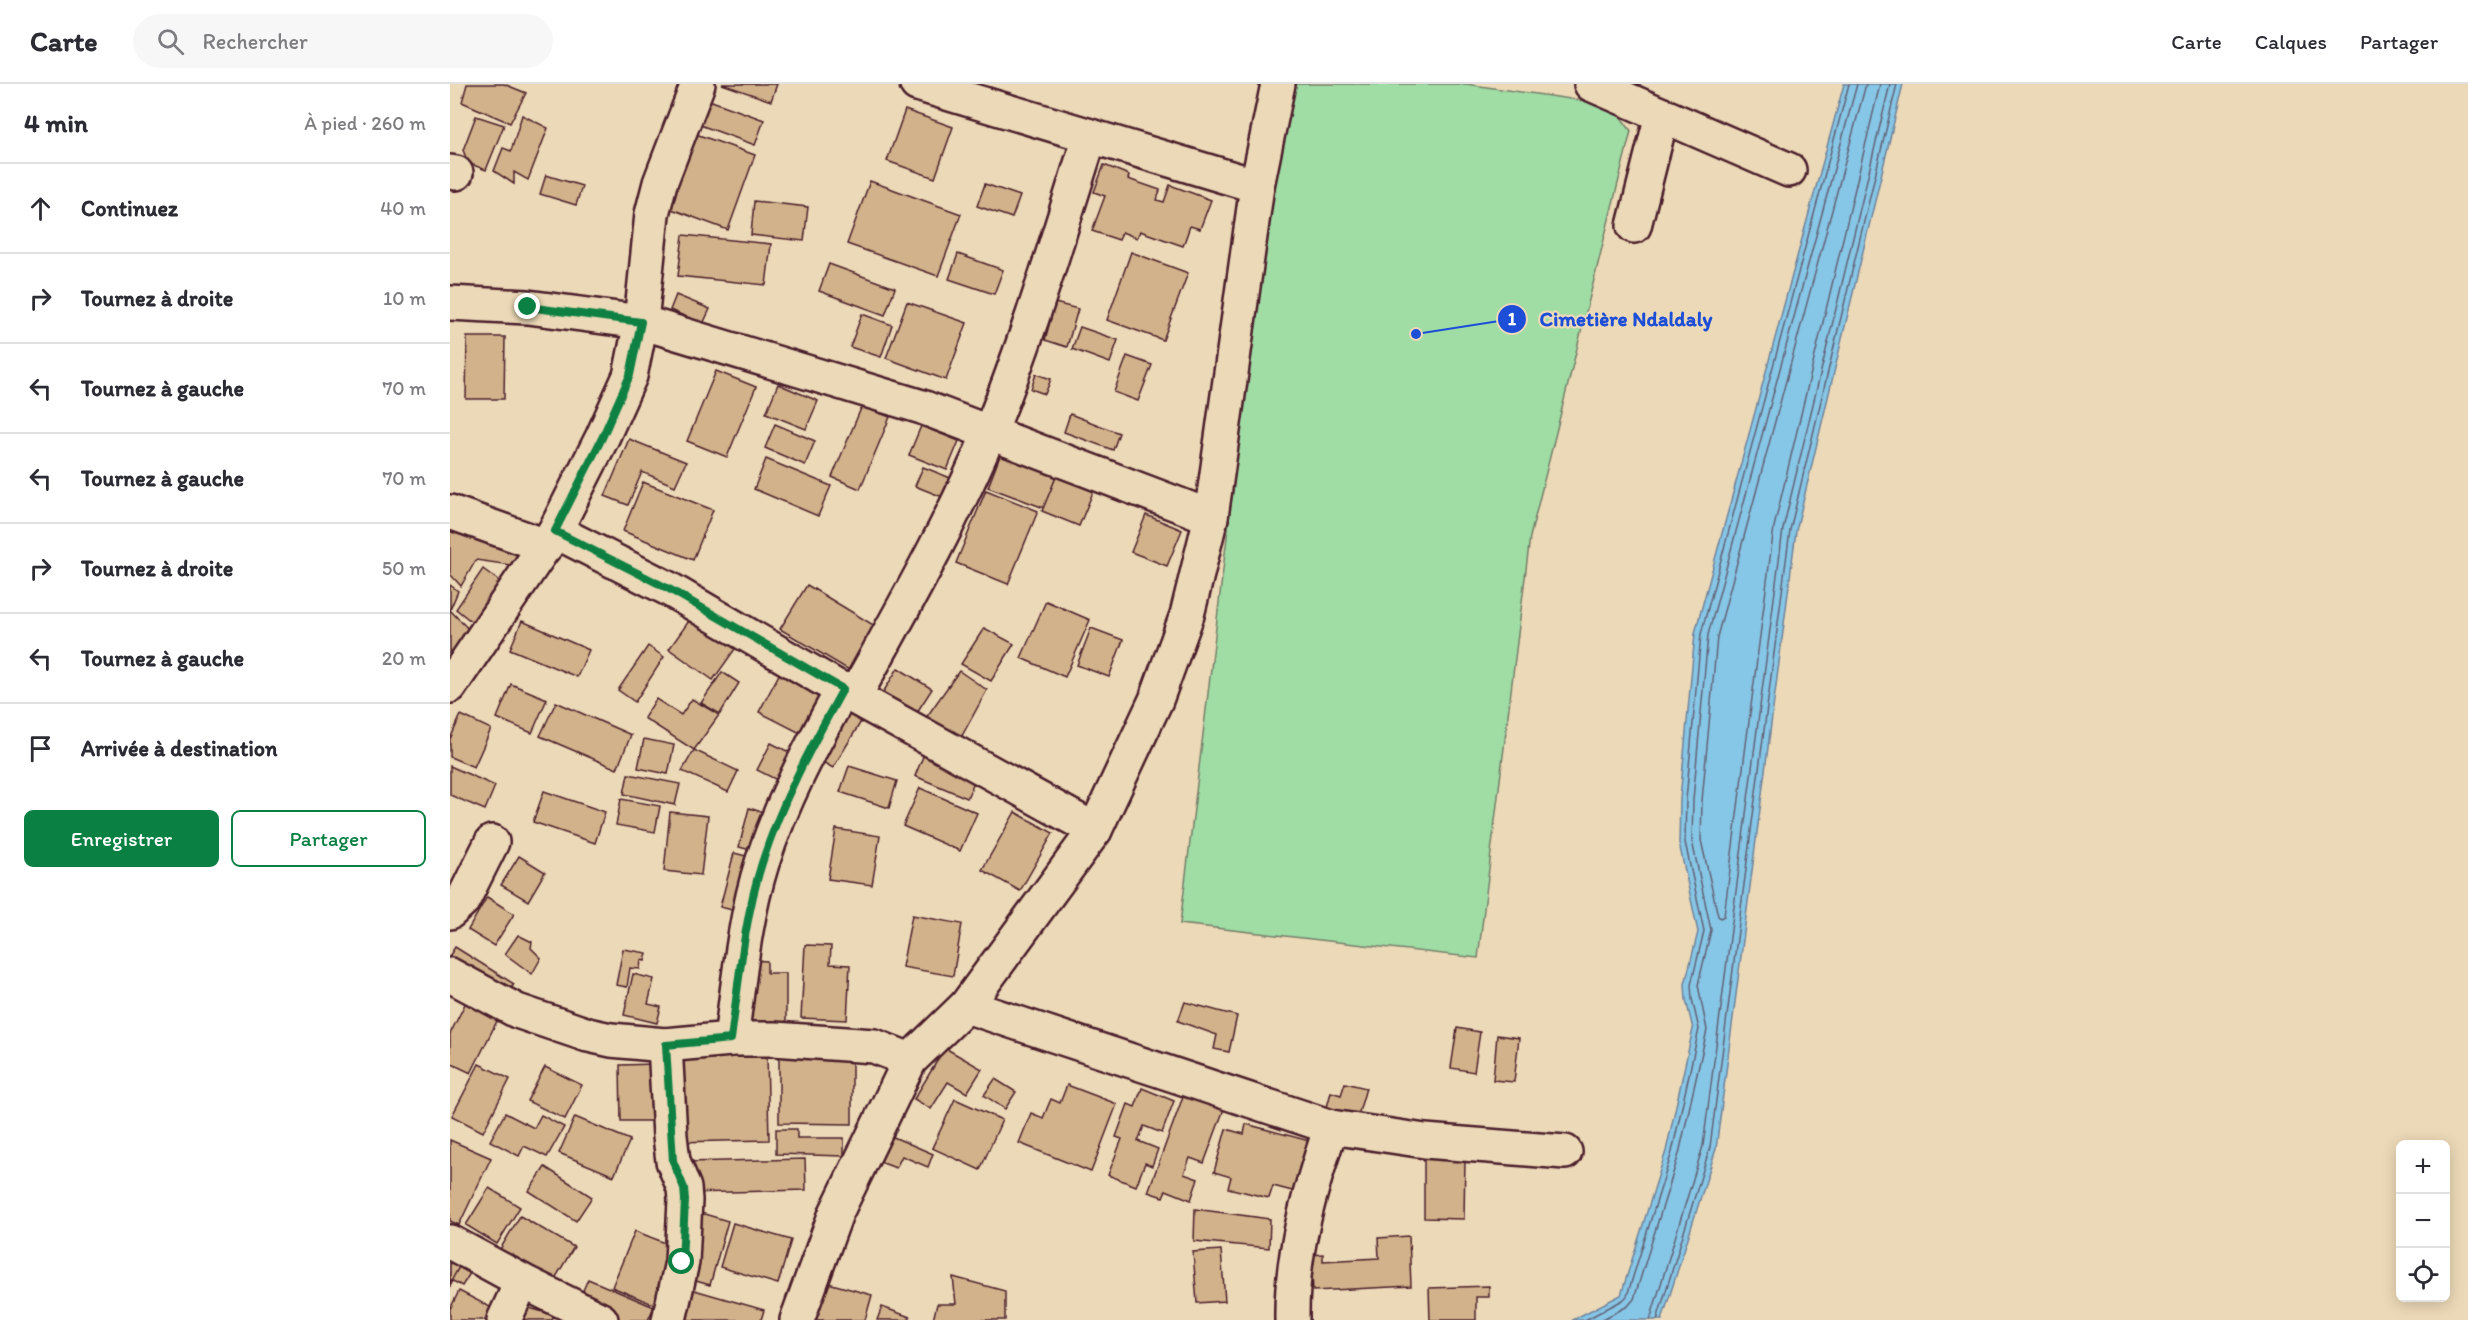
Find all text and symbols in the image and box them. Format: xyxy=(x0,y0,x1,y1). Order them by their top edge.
search box xyxy=(133,14,553,68)
text: Carte xyxy=(30,24,97,58)
icon: search xyxy=(154,25,187,58)
text: Rechercher xyxy=(202,28,308,55)
text: Carte xyxy=(2171,29,2222,54)
text: Calques xyxy=(2255,29,2327,54)
text: Partager xyxy=(2360,29,2438,54)
text: 4 min xyxy=(24,107,88,139)
text: À pied · 260 m xyxy=(304,111,426,135)
icon: ahead xyxy=(24,192,57,225)
text: Continuez xyxy=(81,195,178,222)
text: 40 m xyxy=(380,196,426,220)
icon: right xyxy=(24,282,57,315)
text: Tournez à droite xyxy=(81,285,233,312)
text: 10 m xyxy=(383,286,426,310)
route end xyxy=(514,293,540,319)
callout: Cimetière Ndaldaly xyxy=(1497,300,1724,339)
text: Cimetière Ndaldaly xyxy=(1540,306,1713,332)
text: 1 xyxy=(1508,308,1517,330)
icon: left xyxy=(24,372,57,405)
text: Tournez à gauche xyxy=(81,375,244,402)
text: 70 m xyxy=(382,376,426,400)
icon: left xyxy=(24,462,57,495)
text: Tournez à gauche xyxy=(81,465,244,492)
text: 70 m xyxy=(382,466,426,490)
icon: right xyxy=(24,552,57,585)
text: Tournez à droite xyxy=(81,555,233,582)
text: 50 m xyxy=(382,556,426,580)
icon: left xyxy=(24,642,57,675)
text: Tournez à gauche xyxy=(81,645,244,672)
text: 20 m xyxy=(382,646,426,670)
icon: arrive xyxy=(24,732,57,765)
text: Arrivée à destination xyxy=(81,735,277,762)
button: Enregistrer xyxy=(24,810,219,867)
button: Partager xyxy=(231,810,426,867)
map controls xyxy=(2396,1140,2450,1302)
button: + xyxy=(2396,1140,2450,1194)
button: − xyxy=(2396,1194,2450,1248)
route start xyxy=(668,1248,694,1274)
button: locate xyxy=(2396,1248,2450,1302)

